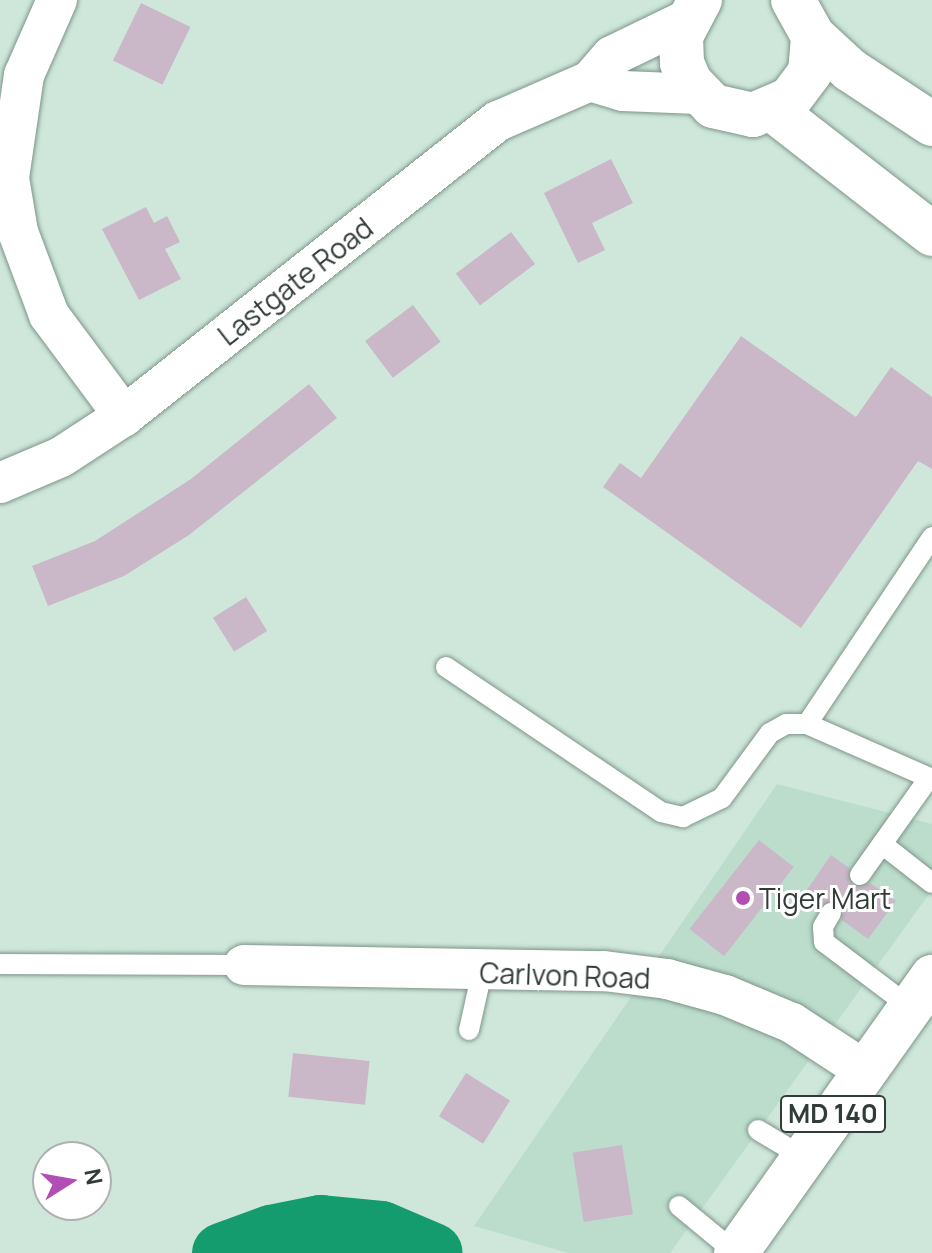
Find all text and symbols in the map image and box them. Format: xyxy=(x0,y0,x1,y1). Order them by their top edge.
street label: Lastgate Road xyxy=(211,210,379,352)
place label: Tiger Mart xyxy=(759,881,891,915)
marker: Tiger Mart xyxy=(734,889,752,907)
street label: Carlvon Road xyxy=(479,955,651,995)
road number: MD 140 xyxy=(779,1092,887,1136)
north arrow xyxy=(32,1141,112,1221)
text: N xyxy=(77,1166,110,1187)

